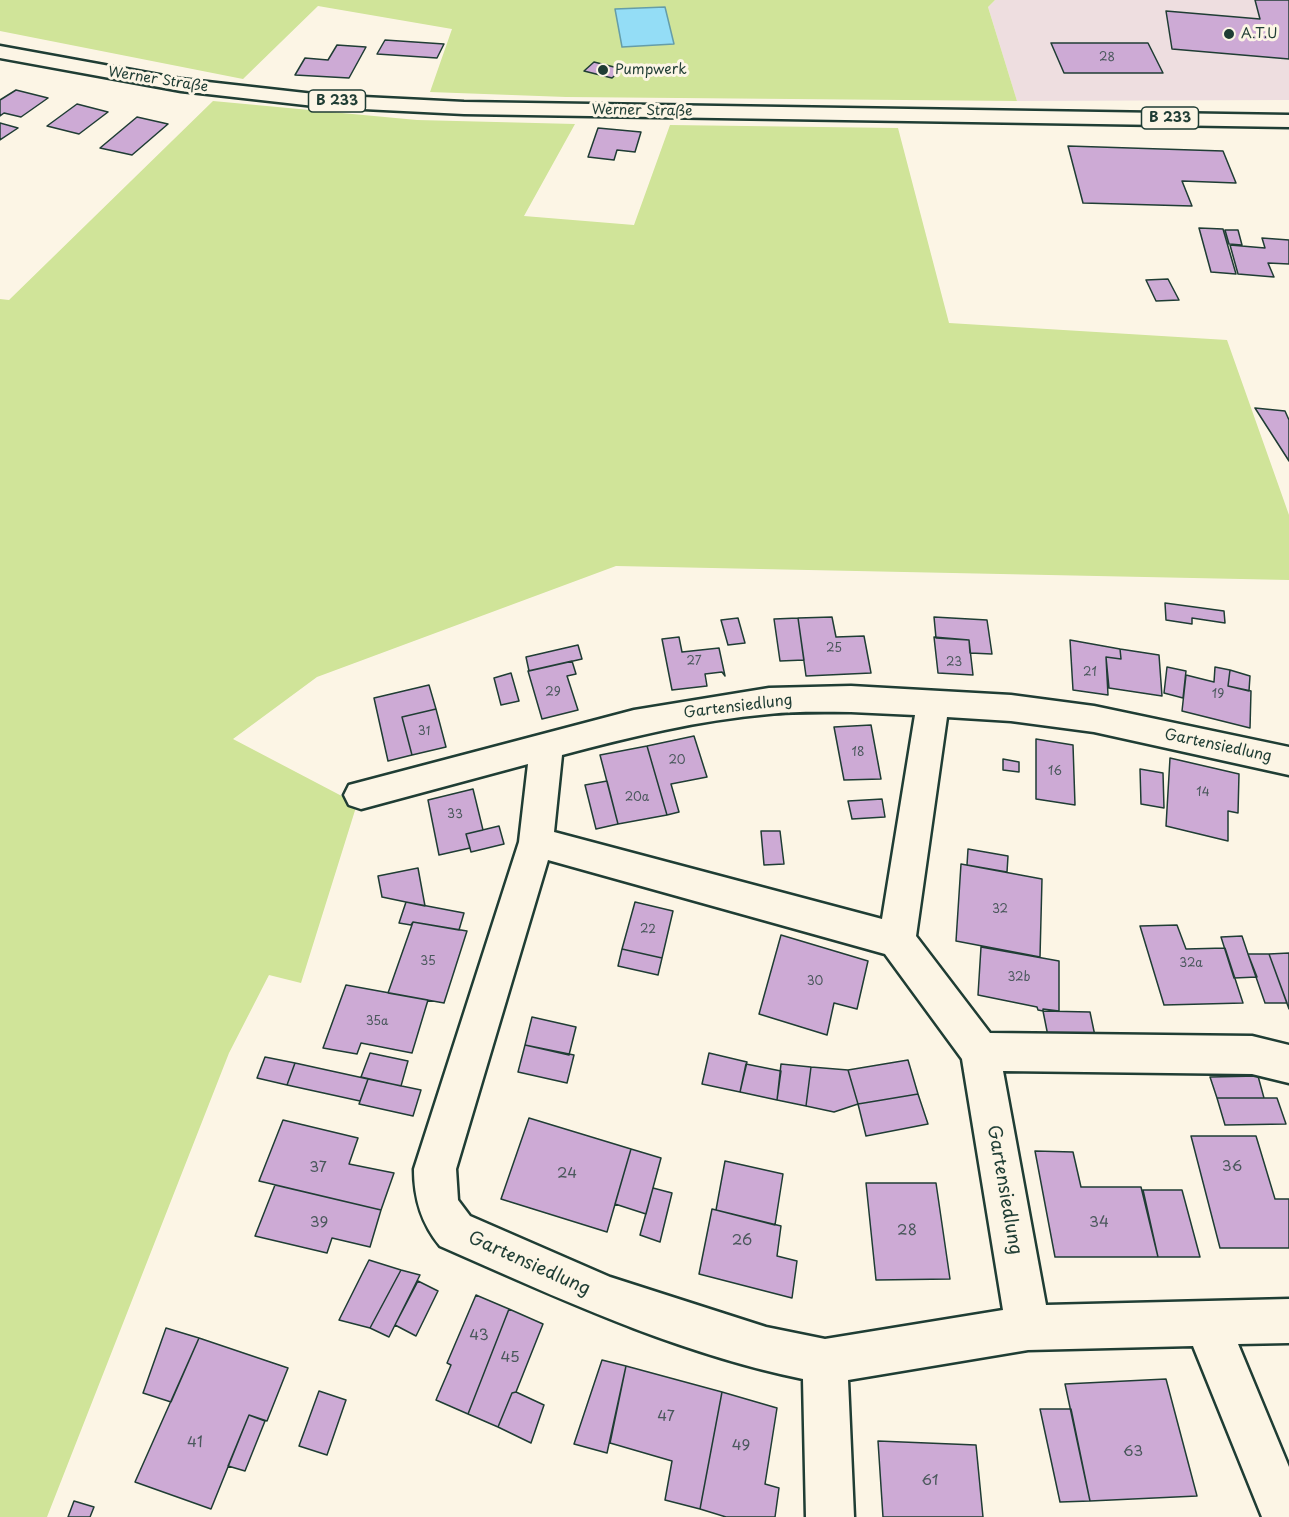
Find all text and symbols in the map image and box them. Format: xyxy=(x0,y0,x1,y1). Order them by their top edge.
place label: A.T.U xyxy=(1241,26,1277,42)
marker: A.T.U xyxy=(1222,27,1236,41)
house number: 28 xyxy=(1099,51,1115,65)
place label: Pumpwerk xyxy=(615,62,687,78)
marker: Pumpwerk xyxy=(596,63,610,77)
street label: Werner Straße xyxy=(107,64,209,96)
road number: B 233 xyxy=(308,90,366,112)
street label: Werner Straße xyxy=(591,102,693,120)
road number: B 233 xyxy=(1142,107,1198,129)
house number: 25 xyxy=(826,642,842,656)
house number: 27 xyxy=(687,655,701,669)
house number: 23 xyxy=(946,656,962,670)
house number: 21 xyxy=(1083,666,1097,680)
house number: 29 xyxy=(545,686,561,700)
house number: 19 xyxy=(1212,688,1224,702)
street label: Gartensiedlung xyxy=(683,691,793,723)
house number: 31 xyxy=(418,725,430,739)
street label: Gartensiedlung xyxy=(1163,726,1273,766)
house number: 18 xyxy=(852,746,864,760)
house number: 20 xyxy=(668,754,686,768)
house number: 16 xyxy=(1048,765,1062,779)
house number: 14 xyxy=(1196,786,1210,800)
house number: 20a xyxy=(625,791,649,805)
house number: 33 xyxy=(447,808,463,822)
house number: 32 xyxy=(992,903,1008,917)
house number: 22 xyxy=(640,923,656,937)
house number: 35 xyxy=(420,955,436,969)
house number: 32a xyxy=(1179,957,1203,971)
house number: 32b xyxy=(1007,971,1031,985)
house number: 30 xyxy=(807,975,823,989)
house number: 35a xyxy=(366,1015,388,1029)
street label: Gartensiedlung xyxy=(982,1124,1026,1256)
house number: 36 xyxy=(1222,1158,1242,1176)
house number: 37 xyxy=(309,1159,327,1177)
house number: 24 xyxy=(557,1165,577,1183)
house number: 39 xyxy=(310,1214,328,1232)
house number: 34 xyxy=(1089,1214,1109,1232)
house number: 28 xyxy=(897,1222,917,1240)
street label: Gartensiedlung xyxy=(465,1227,593,1301)
house number: 26 xyxy=(732,1232,752,1250)
house number: 43 xyxy=(469,1327,489,1345)
house number: 45 xyxy=(500,1349,520,1367)
house number: 47 xyxy=(657,1408,675,1426)
house number: 41 xyxy=(187,1434,203,1452)
house number: 49 xyxy=(732,1437,750,1455)
house number: 63 xyxy=(1123,1443,1143,1461)
house number: 61 xyxy=(922,1472,938,1490)

